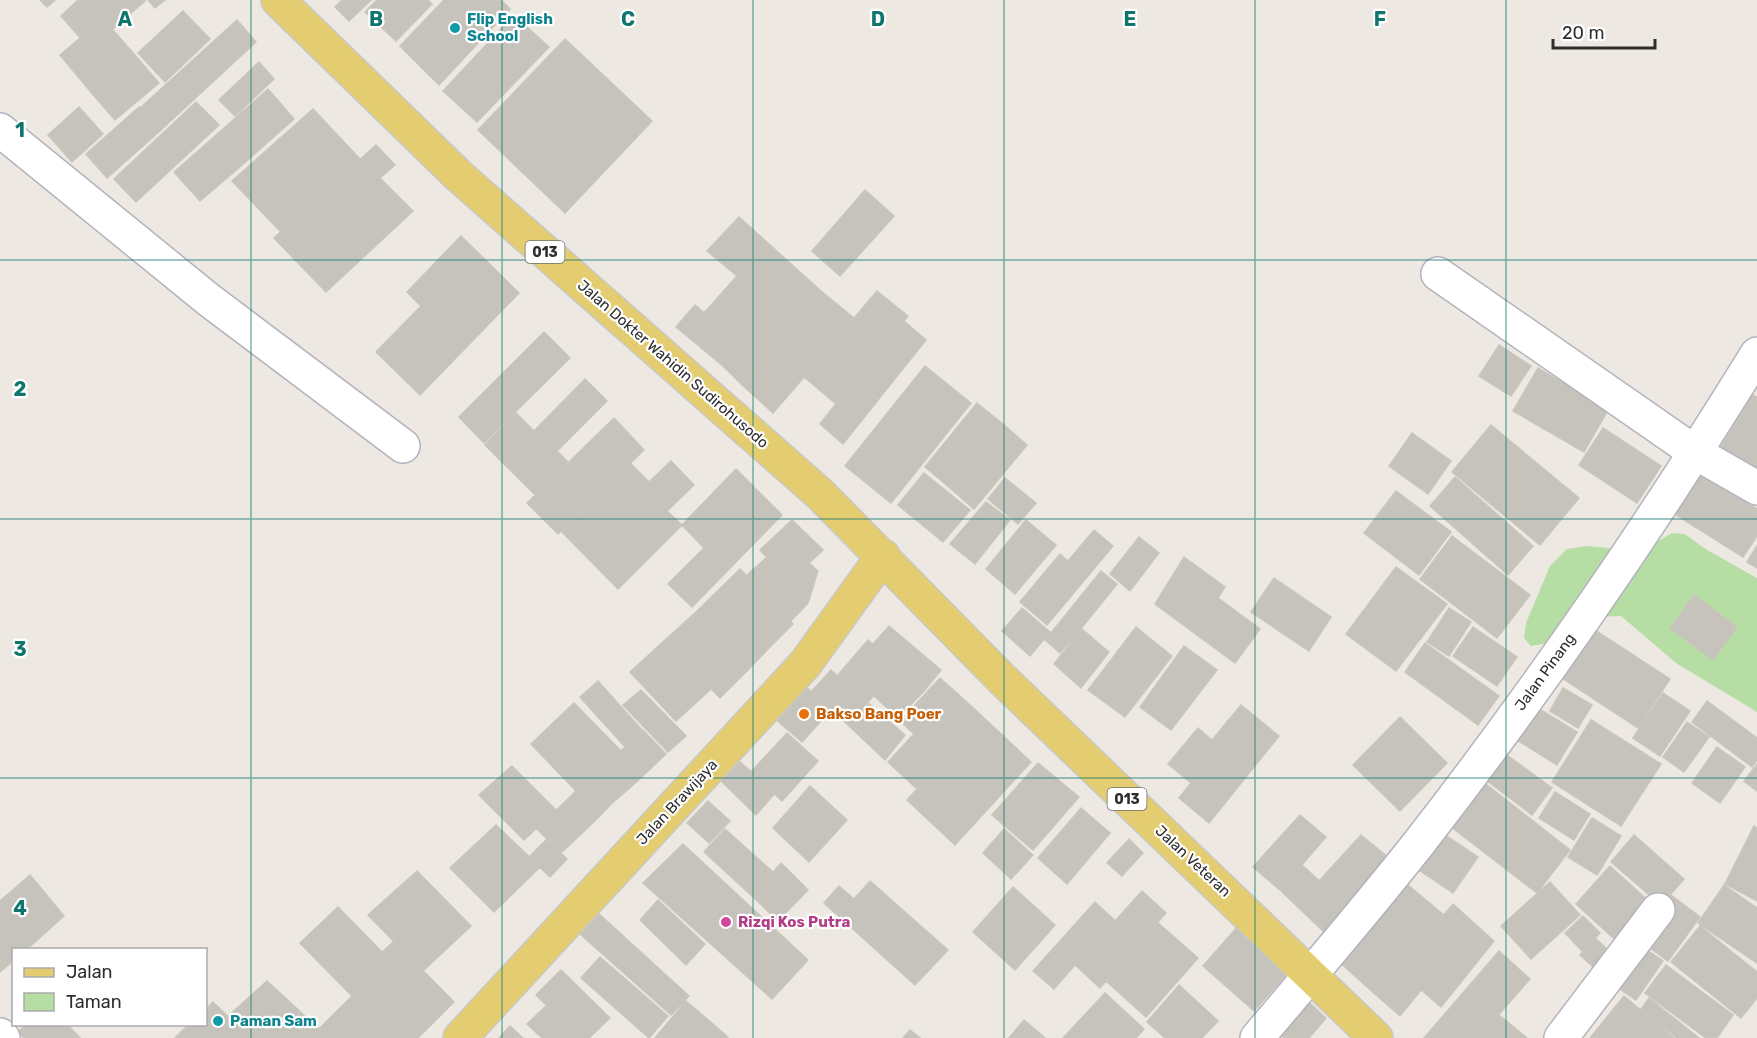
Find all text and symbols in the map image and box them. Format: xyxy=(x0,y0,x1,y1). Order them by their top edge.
text: A xyxy=(118,7,133,31)
text: B xyxy=(369,7,383,31)
text: C xyxy=(621,7,635,31)
text: D xyxy=(871,7,885,31)
text: E xyxy=(1124,7,1136,31)
text: F xyxy=(1374,7,1386,31)
place label: Flip English School xyxy=(467,10,553,45)
scale bar xyxy=(1553,12,1655,50)
marker: Flip English School xyxy=(448,21,462,35)
text: 20 m xyxy=(1562,22,1604,44)
text: 1 xyxy=(15,118,25,142)
road number: 013 xyxy=(526,241,564,263)
street label: Jalan Dokter Wahidin Sudirohusodo xyxy=(574,276,772,452)
text: 2 xyxy=(14,377,27,401)
street label: Jalan Pinang xyxy=(1511,630,1579,714)
text: 3 xyxy=(13,637,27,661)
place label: Bakso Bang Poer xyxy=(816,705,942,723)
marker: Bakso Bang Poer xyxy=(797,707,811,721)
street label: Jalan Brawijaya xyxy=(633,756,721,848)
road number: 013 xyxy=(1108,788,1146,810)
street label: Jalan Veteran xyxy=(1152,821,1234,901)
text: 4 xyxy=(13,896,27,920)
place label: Rizqi Kos Putra xyxy=(738,913,850,931)
marker: Rizqi Kos Putra xyxy=(719,915,733,929)
legend xyxy=(12,948,207,1026)
text: Jalan xyxy=(66,961,113,983)
text: Taman xyxy=(66,991,122,1013)
place label: Paman Sam xyxy=(230,1012,317,1030)
marker: Paman Sam xyxy=(211,1014,225,1028)

